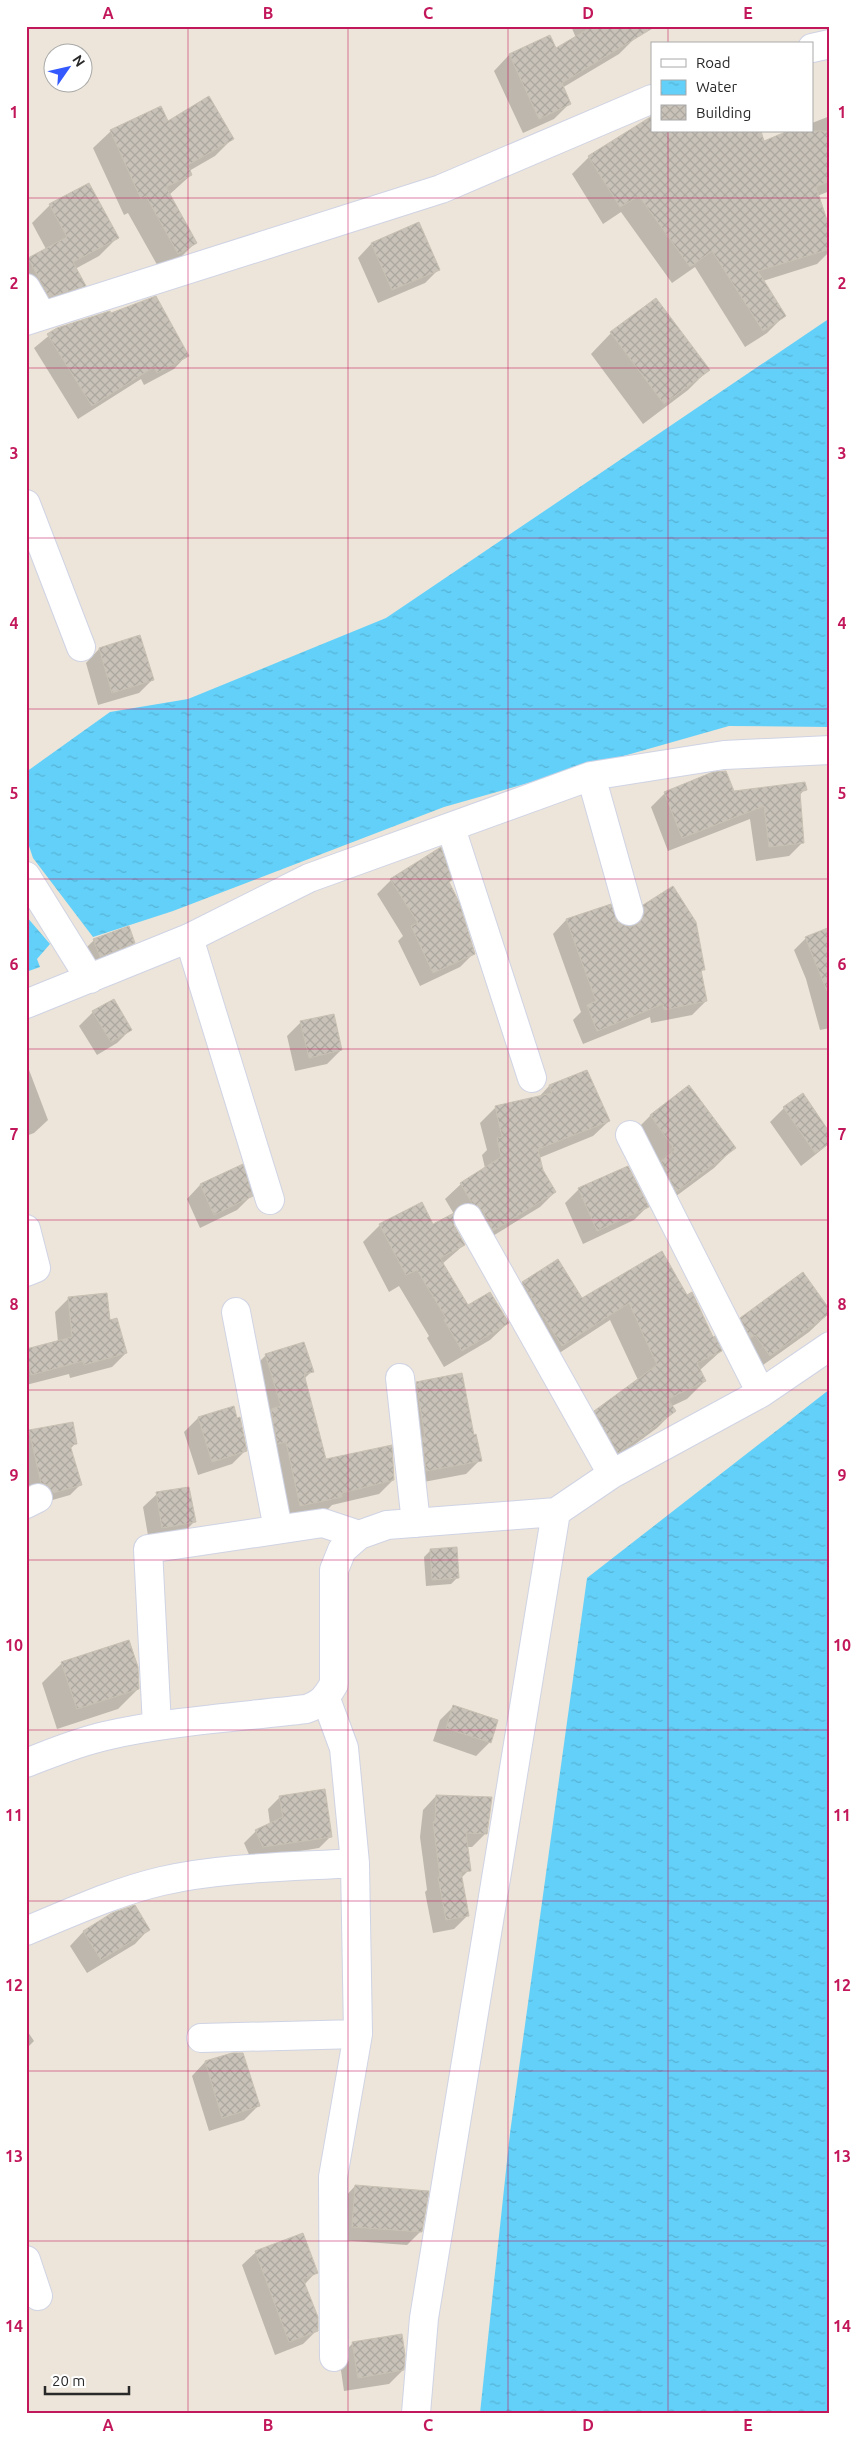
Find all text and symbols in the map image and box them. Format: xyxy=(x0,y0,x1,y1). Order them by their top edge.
text: A xyxy=(102,4,114,22)
text: B xyxy=(263,4,273,22)
text: C xyxy=(423,4,433,22)
text: D xyxy=(582,4,594,22)
text: E xyxy=(743,4,753,22)
north arrow xyxy=(42,42,92,92)
legend xyxy=(651,42,814,132)
text: N xyxy=(69,52,88,70)
text: Road xyxy=(696,54,731,71)
text: Water xyxy=(696,78,737,95)
text: 1 xyxy=(9,103,19,121)
text: 1 xyxy=(837,103,847,121)
text: Building xyxy=(696,104,751,121)
text: 2 xyxy=(9,274,19,292)
text: 2 xyxy=(837,274,847,292)
text: 3 xyxy=(9,444,19,462)
text: 3 xyxy=(837,444,847,462)
text: 4 xyxy=(9,614,19,632)
text: 4 xyxy=(837,614,847,632)
text: 5 xyxy=(9,784,19,802)
text: 5 xyxy=(837,784,847,802)
text: 6 xyxy=(9,955,19,973)
text: 6 xyxy=(837,955,847,973)
text: 7 xyxy=(9,1125,19,1143)
text: 7 xyxy=(837,1125,847,1143)
text: 8 xyxy=(9,1295,19,1313)
text: 8 xyxy=(837,1295,847,1313)
text: 9 xyxy=(9,1466,19,1484)
text: 9 xyxy=(837,1466,847,1484)
text: 10 xyxy=(5,1636,23,1654)
text: 10 xyxy=(833,1636,851,1654)
text: 11 xyxy=(5,1806,23,1824)
text: 11 xyxy=(833,1806,851,1824)
text: 12 xyxy=(5,1976,23,1994)
text: 12 xyxy=(833,1976,851,1994)
text: 13 xyxy=(5,2147,23,2165)
text: 13 xyxy=(833,2147,851,2165)
text: 14 xyxy=(5,2317,23,2335)
text: 14 xyxy=(833,2317,851,2335)
scale bar xyxy=(45,2364,129,2396)
text: 20 m xyxy=(52,2372,85,2389)
text: A xyxy=(102,2416,114,2434)
text: B xyxy=(263,2416,273,2434)
text: C xyxy=(423,2416,433,2434)
text: D xyxy=(582,2416,594,2434)
text: E xyxy=(743,2416,753,2434)

